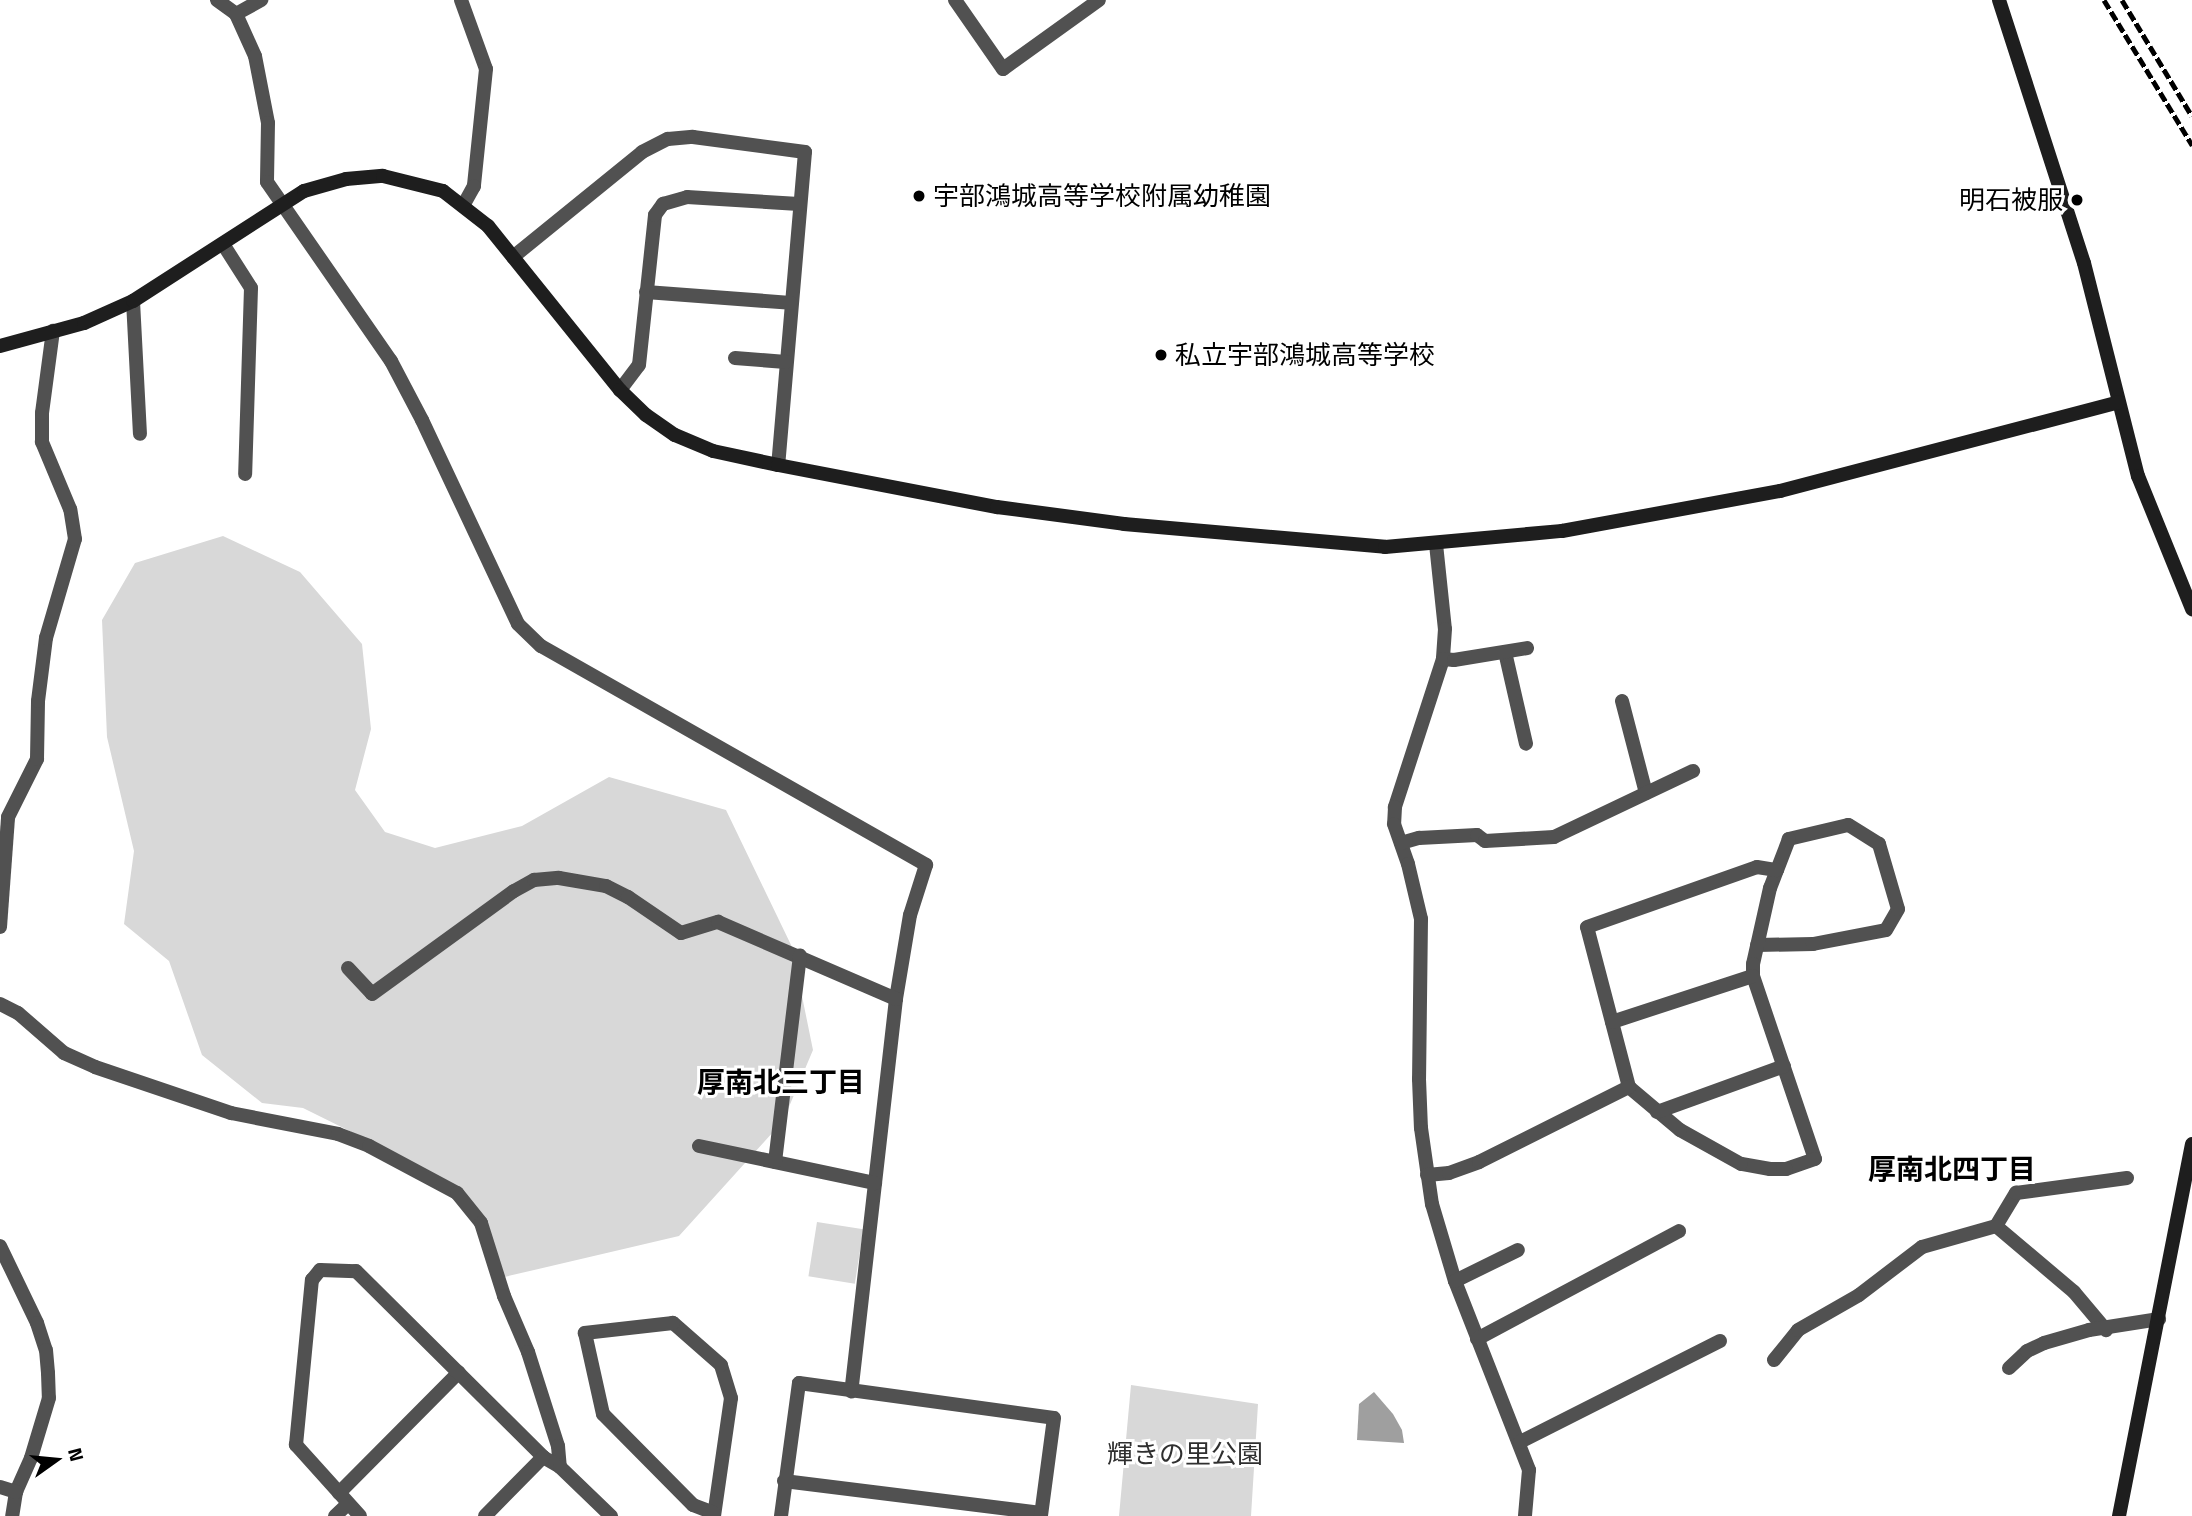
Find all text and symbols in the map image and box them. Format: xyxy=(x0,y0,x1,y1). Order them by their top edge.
place label: 宇部鴻城高等学校附属幼稚園 xyxy=(933,180,1271,212)
place label: 明石被服 xyxy=(1959,184,2063,216)
marker: 宇部鴻城高等学校附属幼稚園 xyxy=(911,188,927,204)
marker: 明石被服 xyxy=(2069,192,2085,208)
place label: 私立宇部鴻城高等学校 xyxy=(1175,339,1435,371)
marker: 私立宇部鴻城高等学校 xyxy=(1153,347,1169,363)
district label: 厚南北三丁目 xyxy=(697,1065,865,1099)
district label: 厚南北四丁目 xyxy=(1868,1152,2036,1186)
north arrow xyxy=(21,1425,91,1495)
park label: 輝きの里公園 xyxy=(1107,1438,1263,1470)
text: N xyxy=(61,1444,92,1465)

